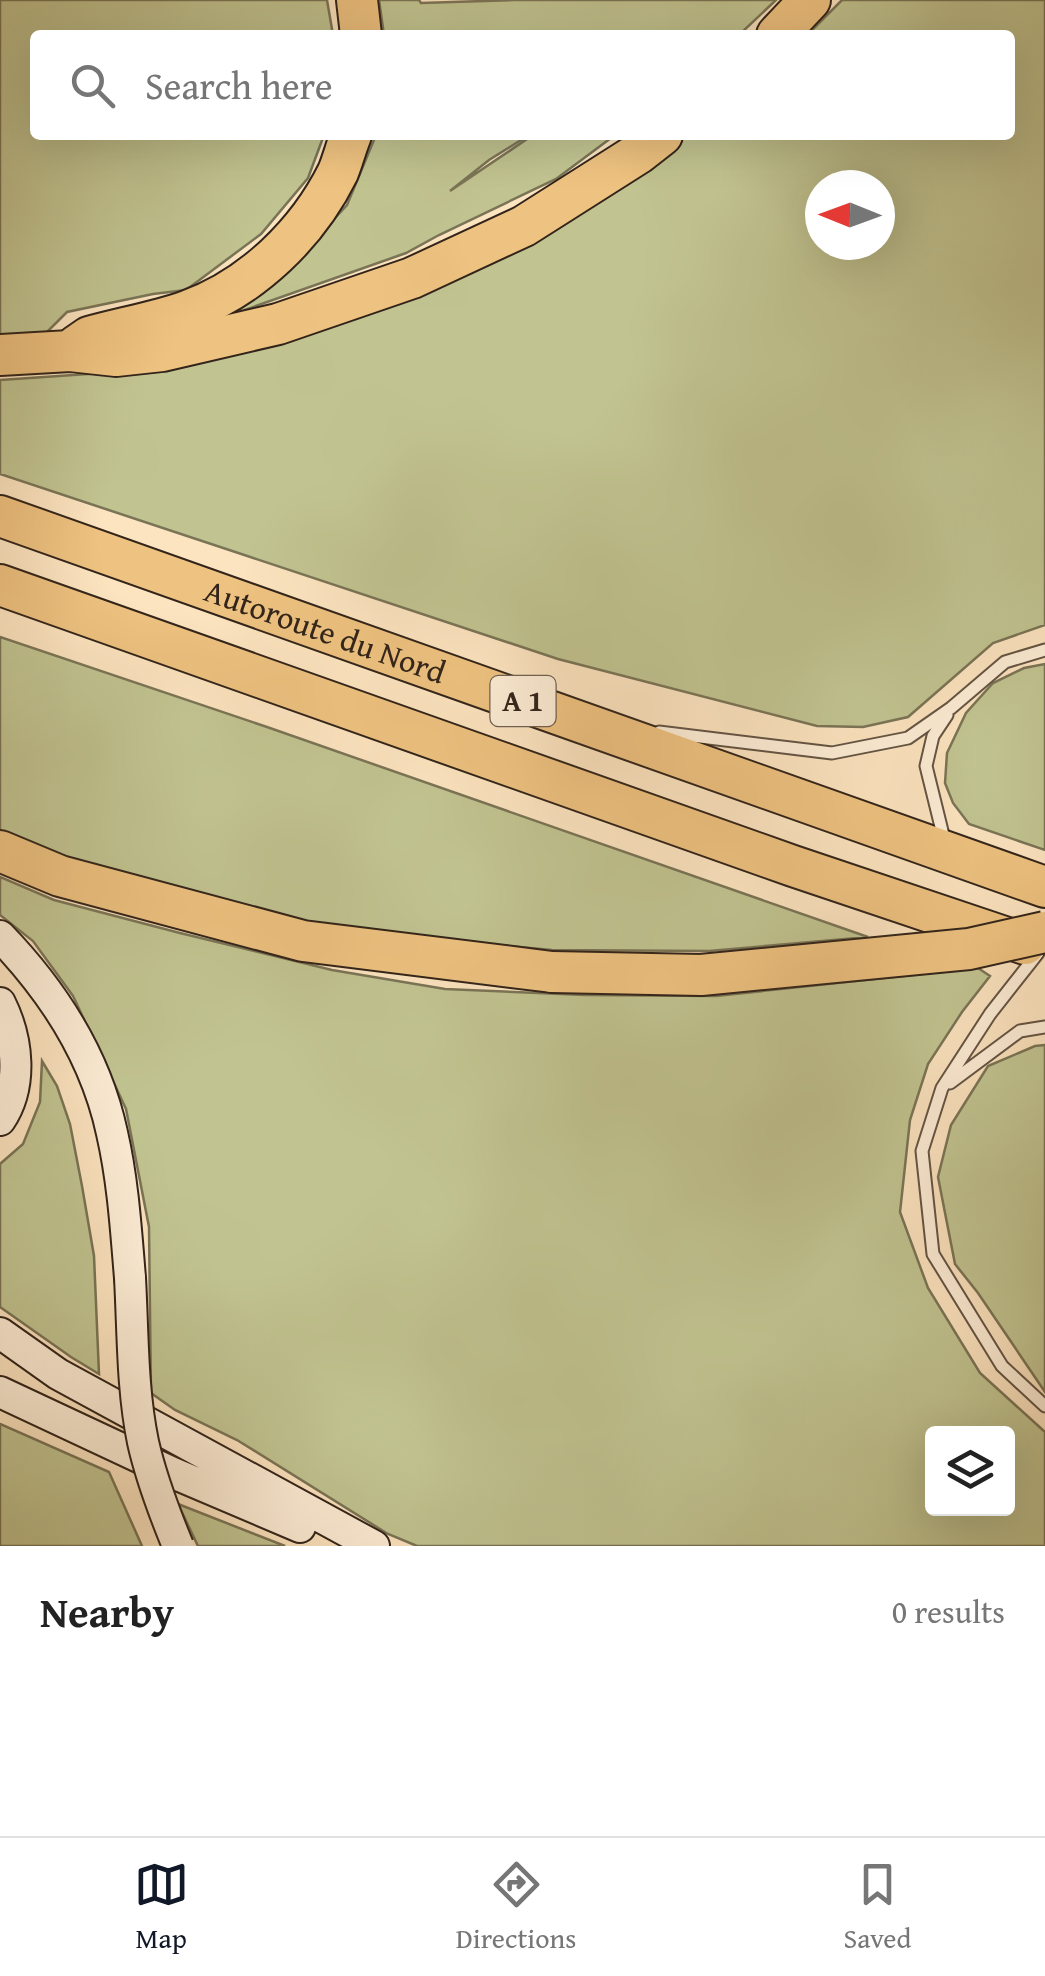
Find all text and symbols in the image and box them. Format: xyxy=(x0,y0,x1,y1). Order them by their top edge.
search box xyxy=(30,30,1015,140)
text: Search here xyxy=(145,57,333,113)
icon: search xyxy=(65,58,120,113)
north arrow xyxy=(805,170,895,260)
street label: Autoroute du Nord xyxy=(198,567,452,695)
road number: A 1 xyxy=(490,676,556,726)
map controls xyxy=(925,1426,1015,1516)
button: layers xyxy=(925,1426,1015,1516)
text: Nearby xyxy=(40,1581,174,1642)
text: 0 results xyxy=(892,1588,1005,1635)
tab: Map xyxy=(134,1857,189,1958)
tab: Directions xyxy=(456,1857,576,1958)
tab: Saved xyxy=(844,1857,911,1958)

